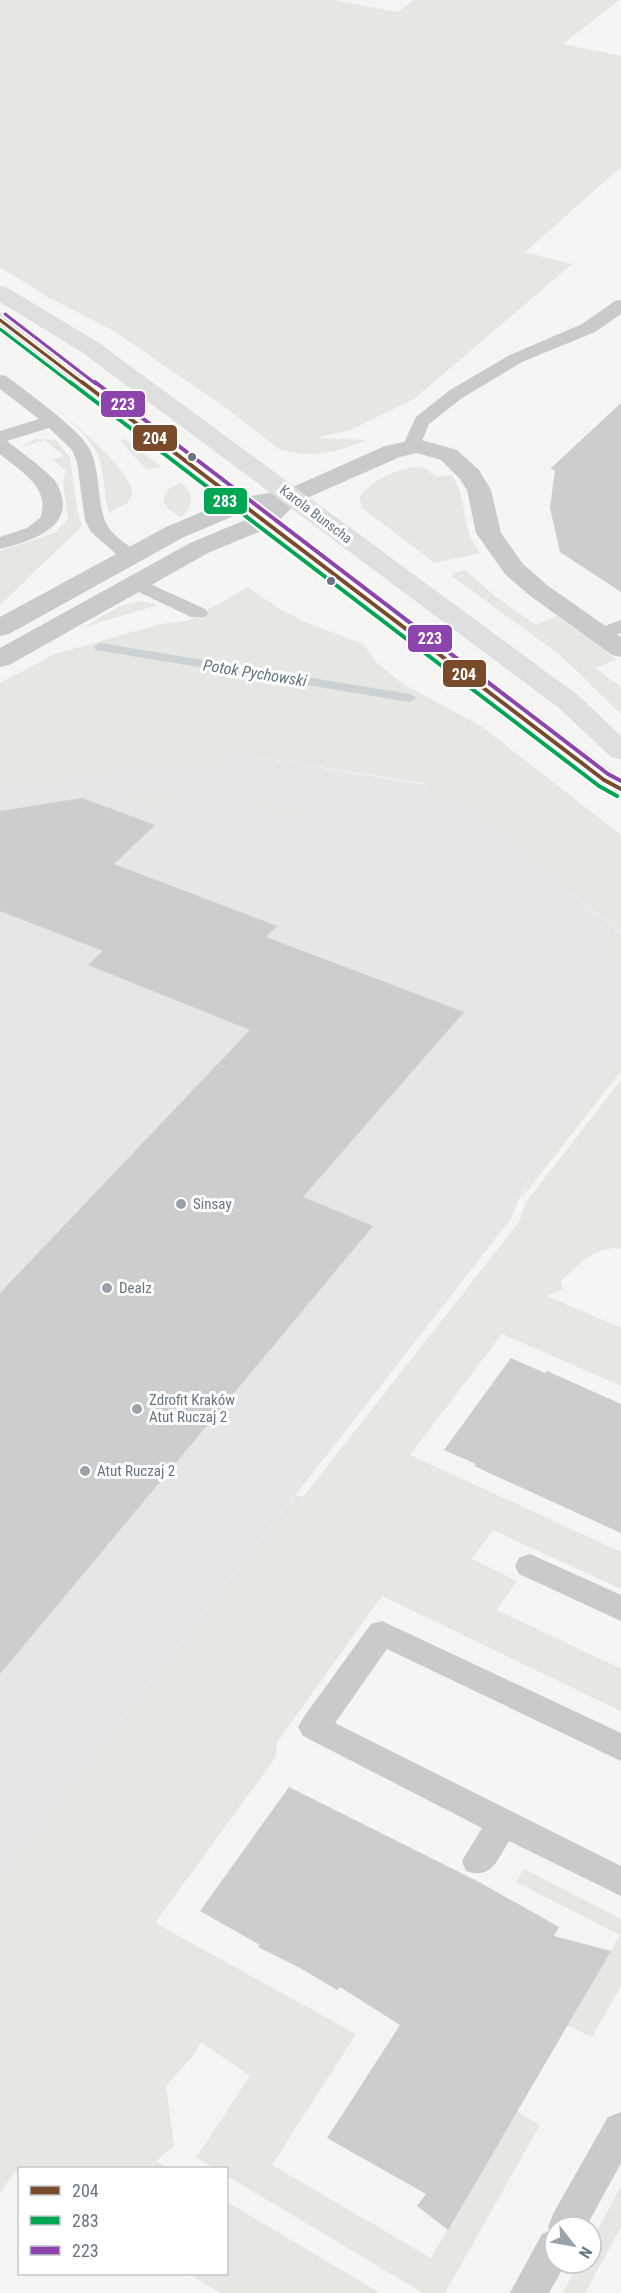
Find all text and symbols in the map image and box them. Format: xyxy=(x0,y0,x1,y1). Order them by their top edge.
line badge: 223 xyxy=(100,390,146,418)
text: 223 xyxy=(111,395,135,414)
line badge: 204 xyxy=(132,424,178,452)
text: 204 xyxy=(143,429,167,448)
unlabelled marker xyxy=(186,451,198,463)
street label: Karola Bunscha xyxy=(277,482,355,546)
line badge: 283 xyxy=(203,487,248,515)
text: 283 xyxy=(213,492,237,511)
unlabelled marker xyxy=(325,575,337,587)
line badge: 223 xyxy=(407,624,453,653)
text: 223 xyxy=(418,629,442,648)
water label: Potok Pychowski xyxy=(202,655,308,691)
line badge: 204 xyxy=(442,659,487,688)
text: 204 xyxy=(452,665,476,684)
place label: Sinsay xyxy=(193,1195,232,1213)
marker: Sinsay xyxy=(174,1197,188,1211)
place label: Dealz xyxy=(119,1279,152,1297)
marker: Dealz xyxy=(100,1281,114,1295)
place label: Zdrofit Kraków Atut Ruczaj 2 xyxy=(149,1391,235,1426)
marker: Zdrofit Kraków Atut Ruczaj 2 xyxy=(130,1402,144,1416)
place label: Atut Ruczaj 2 xyxy=(97,1462,175,1480)
marker: Atut Ruczaj 2 xyxy=(78,1464,92,1478)
legend xyxy=(18,2167,228,2275)
text: 204 xyxy=(72,2180,99,2201)
text: 283 xyxy=(72,2210,99,2231)
north arrow xyxy=(543,2215,603,2275)
text: 223 xyxy=(72,2240,99,2261)
text: N xyxy=(575,2243,596,2262)

